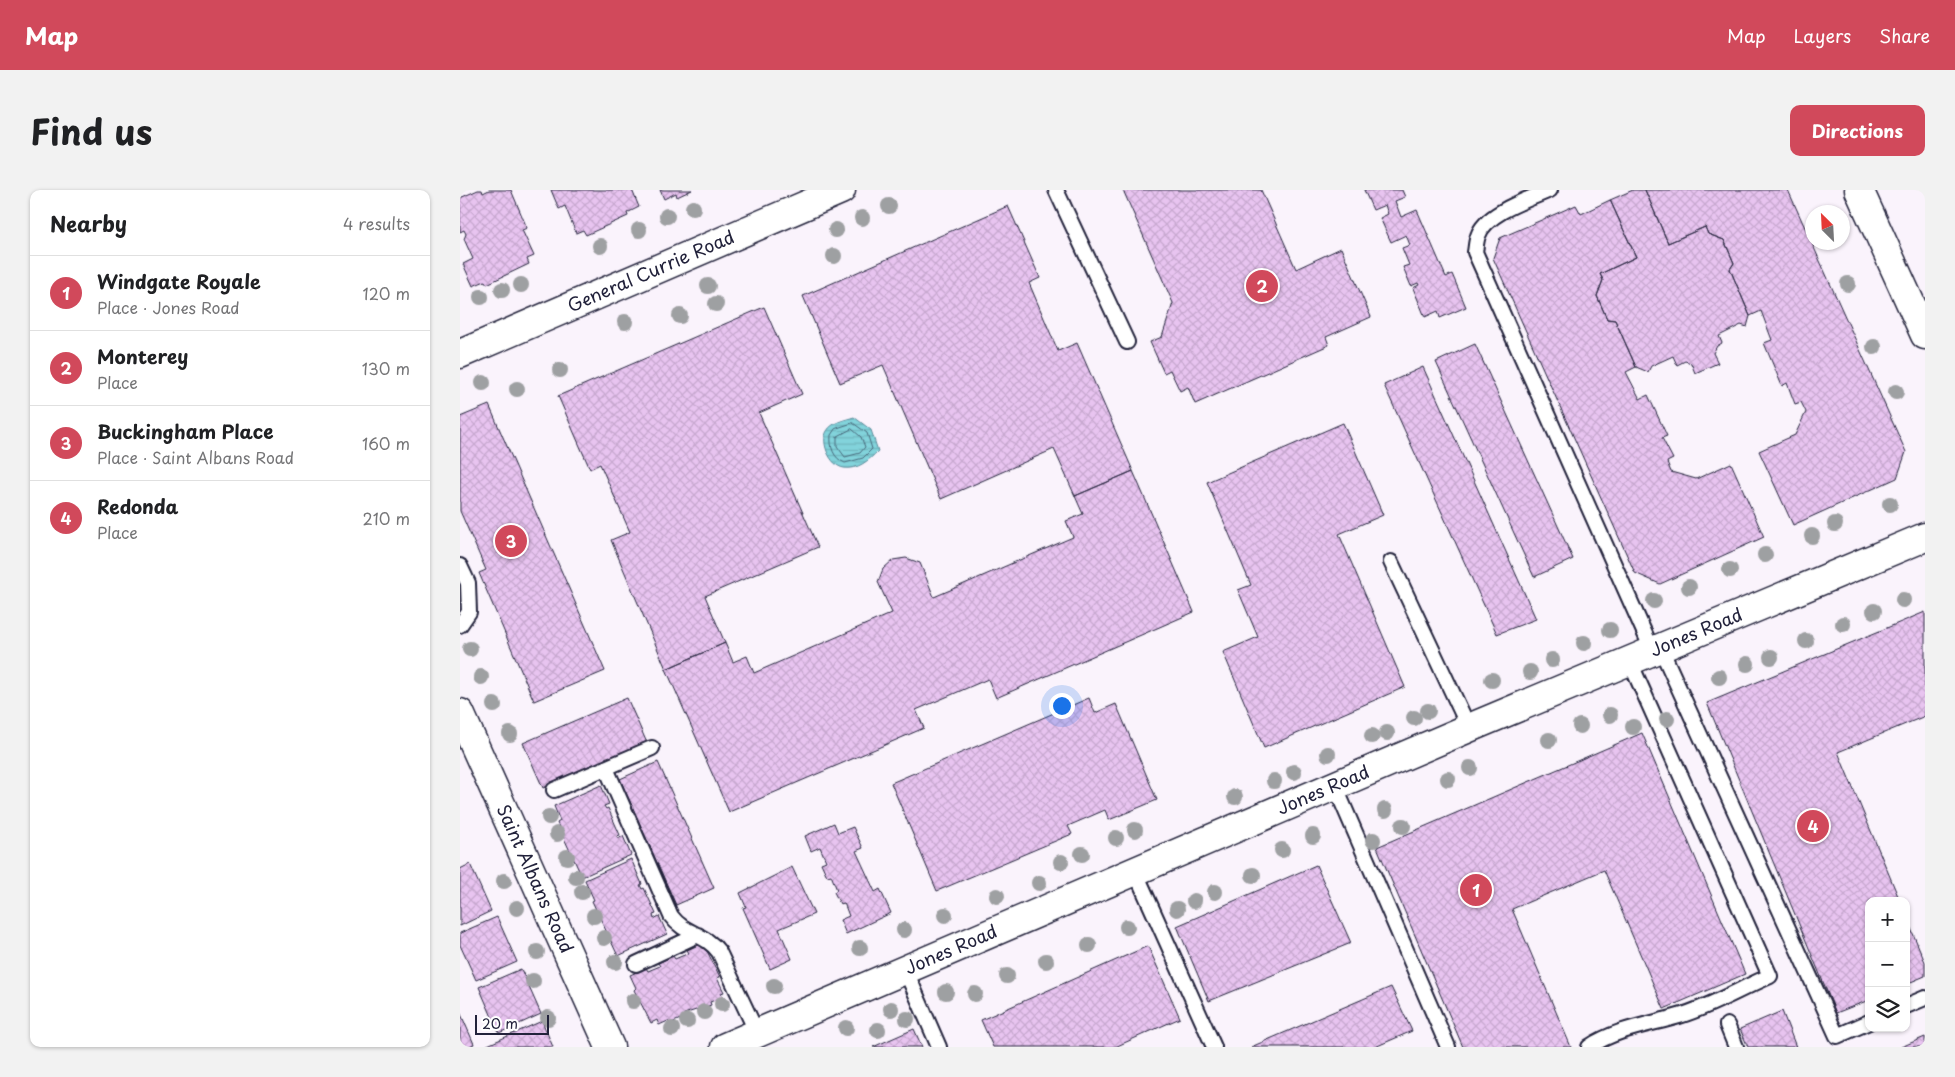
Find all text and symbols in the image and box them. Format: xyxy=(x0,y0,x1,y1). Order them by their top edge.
text: Map xyxy=(25,17,78,53)
text: Map xyxy=(1727,22,1766,49)
text: Layers xyxy=(1794,22,1851,49)
text: Share xyxy=(1879,22,1930,49)
text: Find us xyxy=(30,104,152,157)
button: Directions xyxy=(1790,105,1925,156)
north arrow xyxy=(1805,205,1850,250)
text: Nearby xyxy=(50,207,127,239)
text: 4 results xyxy=(343,211,410,235)
street label: General Currie Road xyxy=(563,223,738,318)
text: Windgate Royale xyxy=(97,267,261,295)
pin: 2 xyxy=(1246,267,1278,305)
text: 1 xyxy=(62,281,70,305)
text: 120 m xyxy=(363,281,410,305)
text: Place · Jones Road xyxy=(97,295,240,319)
text: Monterey xyxy=(97,342,188,370)
text: 2 xyxy=(60,356,72,380)
text: 130 m xyxy=(362,356,410,380)
text: Place xyxy=(97,370,138,394)
text: Buckingham Place xyxy=(97,417,274,445)
text: 3 xyxy=(61,431,71,455)
text: 160 m xyxy=(362,431,410,455)
text: Place · Saint Albans Road xyxy=(97,445,294,469)
text: Redonda xyxy=(97,492,178,520)
text: 4 xyxy=(61,506,71,530)
text: 210 m xyxy=(362,506,410,530)
text: Place xyxy=(97,520,138,544)
pin: 3 xyxy=(495,522,527,560)
street label: Jones Road xyxy=(1645,600,1746,663)
your location xyxy=(1049,693,1075,719)
street label: Jones Road xyxy=(1272,757,1373,821)
street label: Saint Albans Road xyxy=(491,800,581,957)
pin: 4 xyxy=(1797,807,1829,845)
pin: 1 xyxy=(1460,871,1492,909)
map controls xyxy=(1865,897,1910,1032)
button: + xyxy=(1865,897,1910,942)
street label: Jones Road xyxy=(900,917,1001,980)
button: − xyxy=(1865,942,1910,987)
button: layers xyxy=(1865,987,1910,1032)
scale bar xyxy=(475,1012,549,1035)
text: 20 m xyxy=(482,1013,518,1034)

